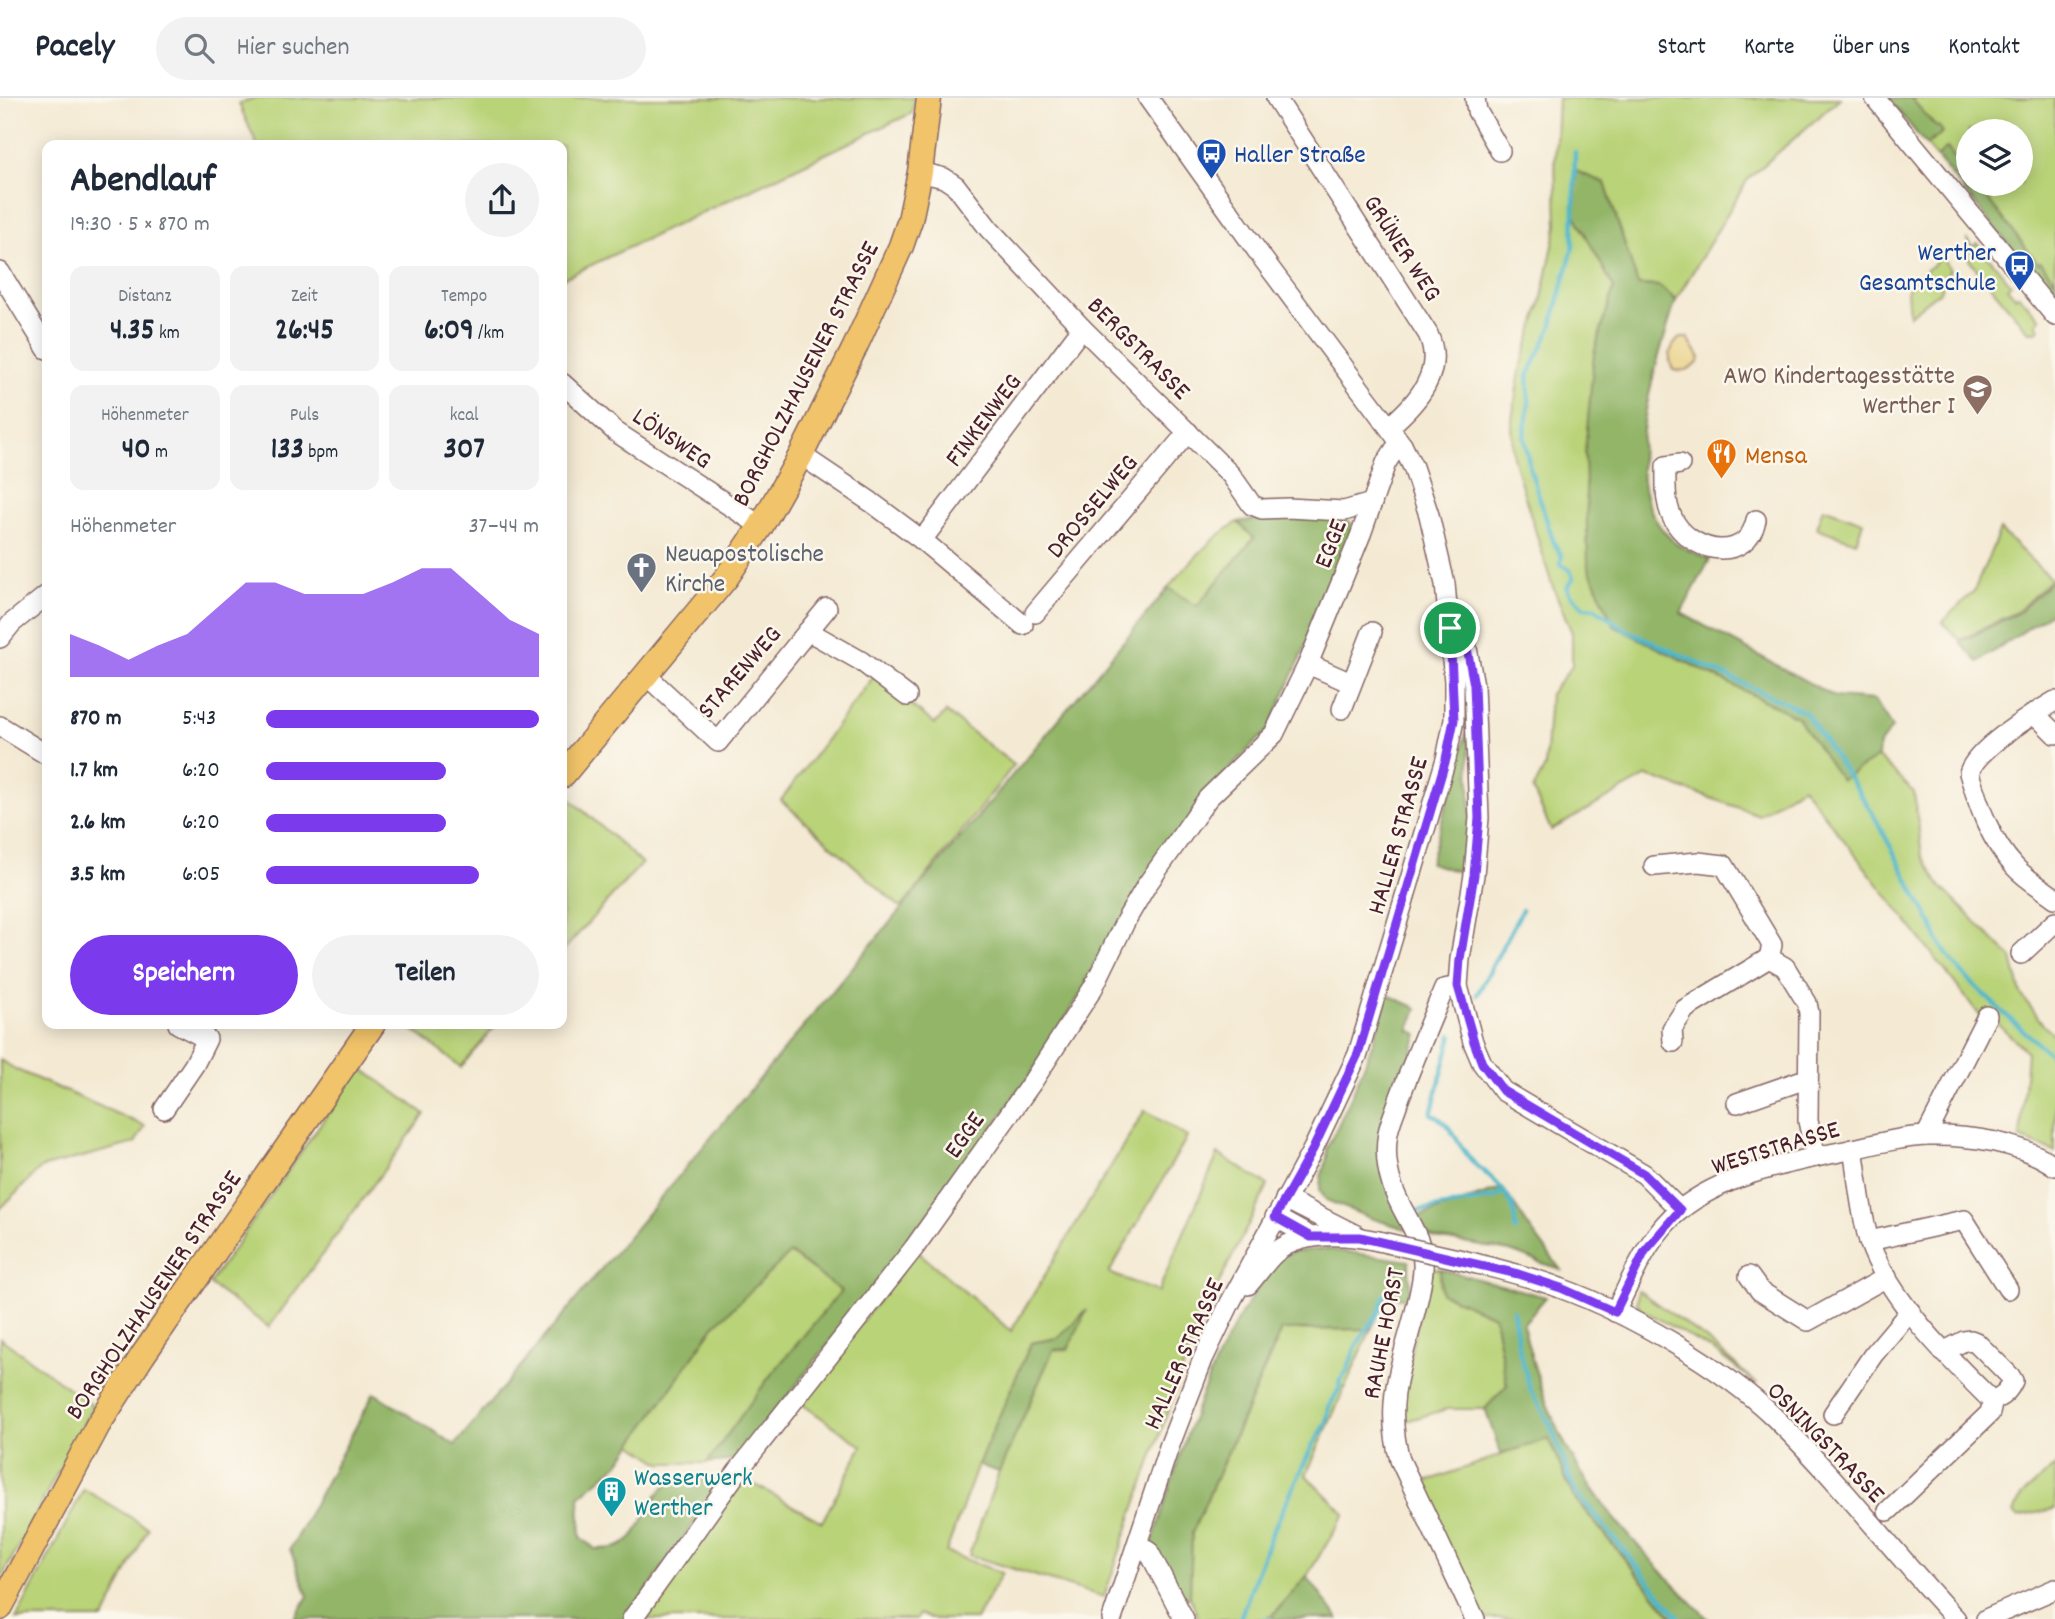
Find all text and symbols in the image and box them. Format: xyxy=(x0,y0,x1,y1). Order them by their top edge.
search box xyxy=(156,17,646,80)
text: Pacely xyxy=(35,25,114,72)
icon: search xyxy=(180,29,218,67)
text: Hier suchen xyxy=(236,30,350,67)
text: Start xyxy=(1657,31,1706,65)
text: Karte xyxy=(1744,31,1795,65)
text: Über uns xyxy=(1833,31,1910,65)
text: Kontakt xyxy=(1948,31,2020,65)
map controls xyxy=(1956,119,2033,196)
button: layers xyxy=(1956,119,2033,196)
bus stop icon: Haller Straße xyxy=(1194,136,1228,180)
place label: Haller Straße xyxy=(1234,138,1366,175)
text: Abendlauf xyxy=(70,155,216,210)
button: share xyxy=(465,163,539,237)
street label: GRÜNER WEG xyxy=(1353,188,1449,310)
text: 19:30 · 5 × 870 m xyxy=(70,209,210,242)
street label: BORGHOLZHAUSENER STRASSE xyxy=(724,235,890,514)
place label: Werther Gesamtschule xyxy=(1859,236,1996,303)
bus stop icon: Werther Gesamtschule xyxy=(2002,249,2036,293)
text: Distanz xyxy=(118,284,171,311)
text: Zeit xyxy=(291,284,318,311)
text: Tempo xyxy=(441,284,487,311)
street label: BERGSTRASSE xyxy=(1077,289,1198,410)
text: 4.35 xyxy=(110,311,155,354)
text: 26:45 xyxy=(275,311,334,354)
text: 6:09 xyxy=(424,311,474,354)
text: km xyxy=(155,321,180,348)
text: /km xyxy=(474,321,504,348)
place label: AWO Kindertagesstätte Werther I xyxy=(1723,359,1955,426)
street label: FINKENWEG xyxy=(937,366,1032,476)
school or university icon: AWO Kindertagesstätte Werther I xyxy=(1961,372,1995,416)
street label: LÖNSWEG xyxy=(624,400,718,480)
text: Höhenmeter xyxy=(101,403,189,430)
text: Puls xyxy=(290,403,319,430)
text: kcal xyxy=(450,403,479,430)
text: 40 xyxy=(122,430,151,473)
text: 133 xyxy=(271,430,304,473)
text: 307 xyxy=(444,430,485,473)
restaurant icon: Mensa xyxy=(1705,437,1739,481)
place label: Mensa xyxy=(1745,439,1808,476)
text: m xyxy=(151,440,168,467)
text: bpm xyxy=(304,440,338,467)
street label: DROSSELWEG xyxy=(1039,447,1148,567)
text: Höhenmeter xyxy=(70,511,176,544)
text: 37–44 m xyxy=(468,511,539,544)
street label: EGGE xyxy=(1306,514,1359,574)
place label: Neuapostolische Kirche xyxy=(665,537,824,604)
church icon: Neuapostolische Kirche xyxy=(625,550,659,594)
pin xyxy=(1420,598,1480,658)
icon: arrive xyxy=(1431,609,1469,647)
street label: STARENWEG xyxy=(690,618,792,728)
text: 870 m xyxy=(70,703,122,736)
text: 5:43 xyxy=(182,703,216,736)
street label: HALLER STRASSE xyxy=(1359,752,1440,919)
text: 1.7 km xyxy=(70,755,118,788)
text: 6:20 xyxy=(182,755,220,788)
text: 2.6 km xyxy=(70,807,126,840)
text: 6:20 xyxy=(182,807,220,840)
text: 3.5 km xyxy=(70,859,125,892)
text: 6:05 xyxy=(182,859,220,892)
button: Speichern xyxy=(70,935,298,1015)
button: Teilen xyxy=(312,935,539,1015)
street label: EGGE xyxy=(936,1105,995,1167)
street label: WESTSTRASSE xyxy=(1707,1112,1845,1186)
street label: BORGHOLZHAUSENER STRASSE xyxy=(58,1164,252,1428)
street label: RAUHE HORST xyxy=(1355,1264,1416,1403)
street label: HALLER STRASSE xyxy=(1135,1272,1235,1436)
street label: OSNINGSTRASSE xyxy=(1757,1374,1892,1513)
place label: Wasserwerk Werther xyxy=(634,1461,753,1528)
building icon: Wasserwerk Werther xyxy=(594,1474,628,1518)

